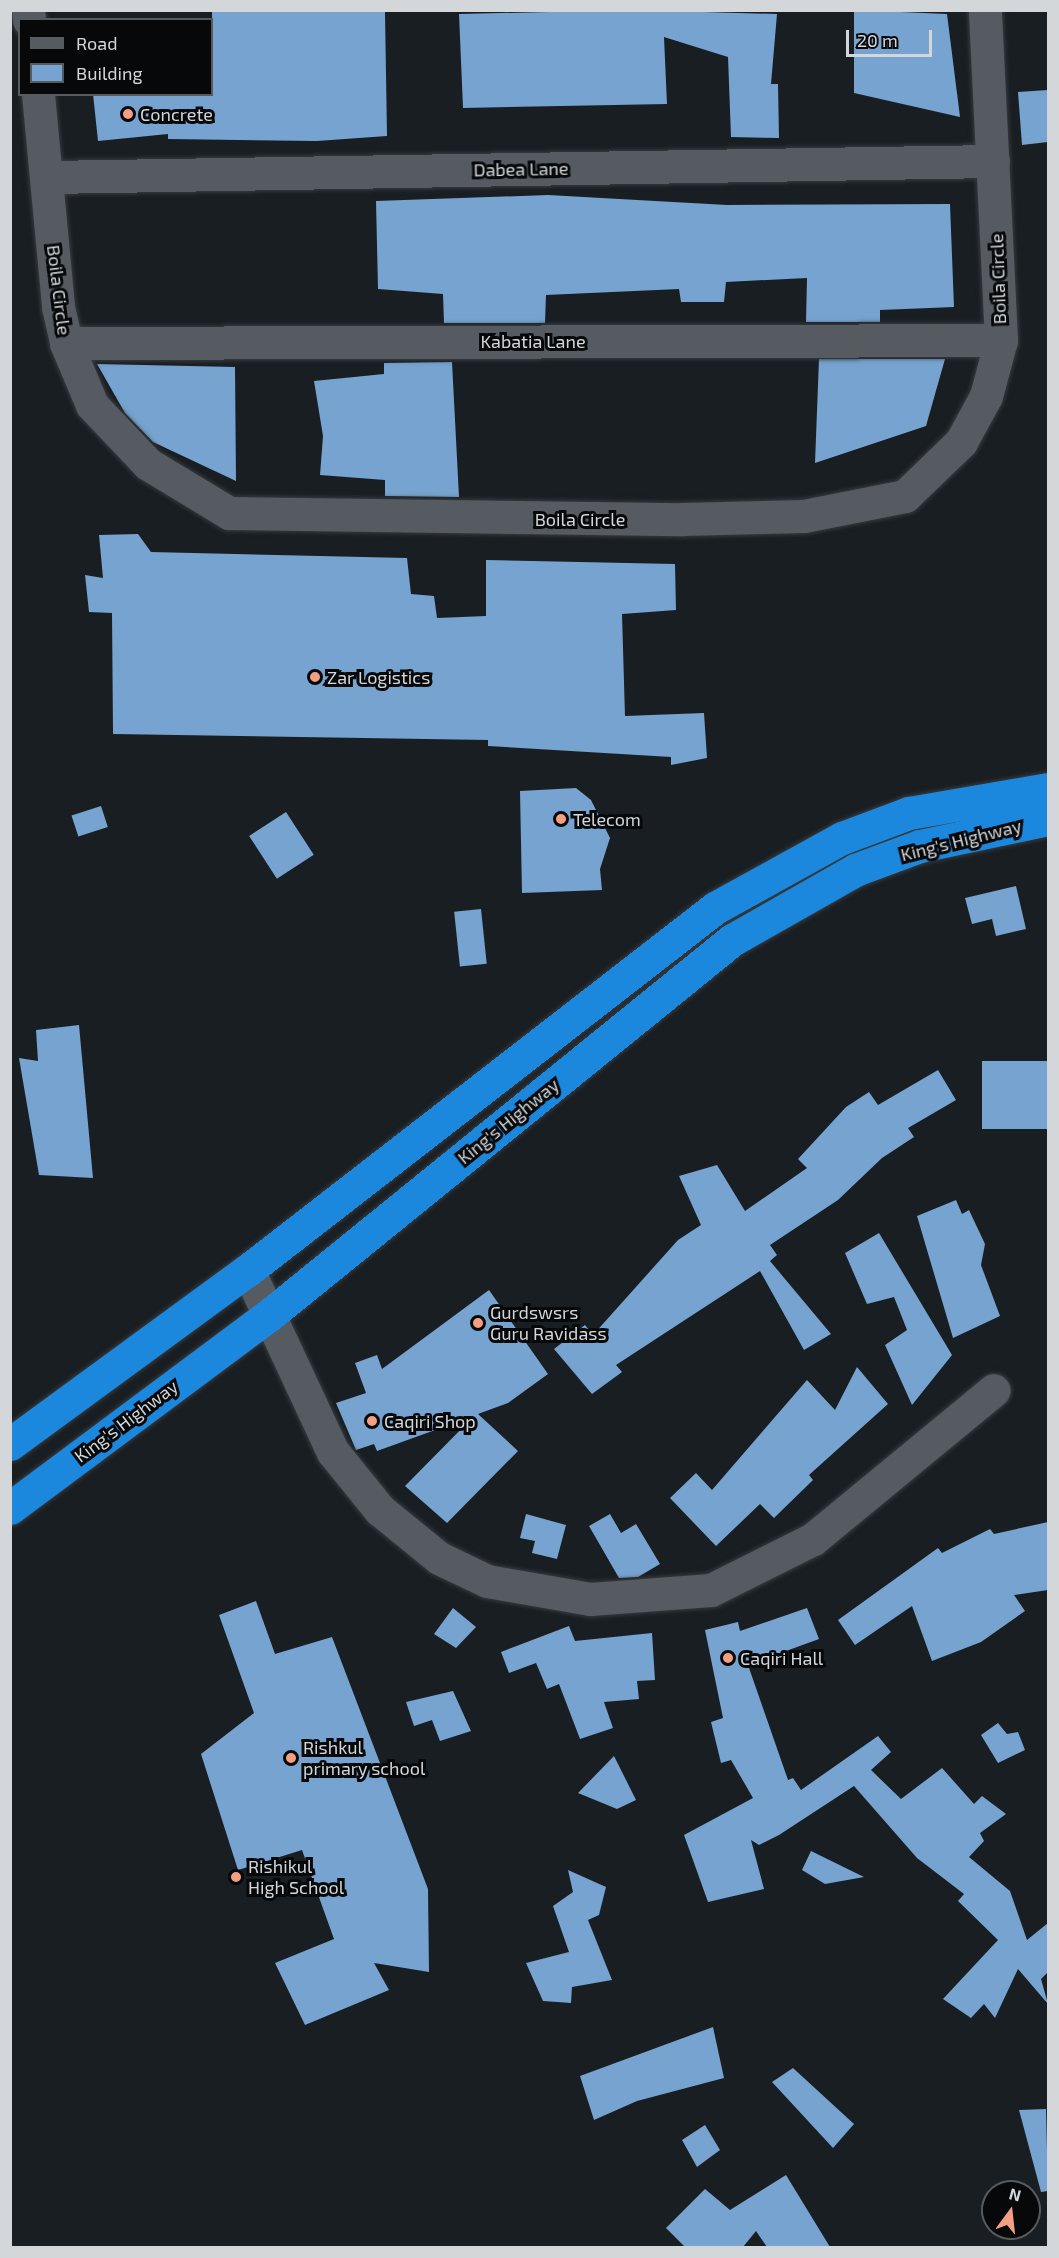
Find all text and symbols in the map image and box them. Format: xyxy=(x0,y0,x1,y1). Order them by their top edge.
legend xyxy=(18,18,213,96)
scale bar xyxy=(849,18,934,56)
text: 20 m xyxy=(857,29,898,51)
text: Road xyxy=(76,32,117,54)
text: Building xyxy=(76,62,143,84)
place label: Concrete xyxy=(140,103,213,125)
marker: Concrete xyxy=(121,107,135,121)
street label: Dabea Lane xyxy=(473,157,569,181)
street label: Boila Circle xyxy=(986,233,1010,325)
street label: Boila Circle xyxy=(43,244,75,336)
street label: Kabatia Lane xyxy=(480,330,586,352)
street label: Boila Circle xyxy=(535,508,625,530)
place label: Zar Logistics xyxy=(327,666,431,688)
marker: Zar Logistics xyxy=(308,670,322,684)
place label: Telecom xyxy=(573,808,641,830)
marker: Telecom xyxy=(554,812,568,826)
street label: King's Highway xyxy=(898,815,1024,865)
street label: King's Highway xyxy=(453,1074,563,1168)
place label: Gurdswsrs Guru Ravidass xyxy=(490,1302,607,1344)
marker: Gurdswsrs Guru Ravidass xyxy=(471,1316,485,1330)
street label: King's Highway xyxy=(70,1375,182,1467)
place label: Caqiri Shop xyxy=(384,1410,476,1432)
marker: Caqiri Shop xyxy=(365,1414,379,1428)
place label: Caqiri Hall xyxy=(740,1647,823,1669)
marker: Caqiri Hall xyxy=(721,1651,735,1665)
place label: Rishkul primary school xyxy=(303,1737,426,1780)
marker: Rishkul primary school xyxy=(284,1751,298,1765)
place label: Rishikul High School xyxy=(248,1856,344,1898)
marker: Rishikul High School xyxy=(229,1870,243,1884)
north arrow xyxy=(981,2180,1041,2240)
text: N xyxy=(1007,2183,1023,2205)

